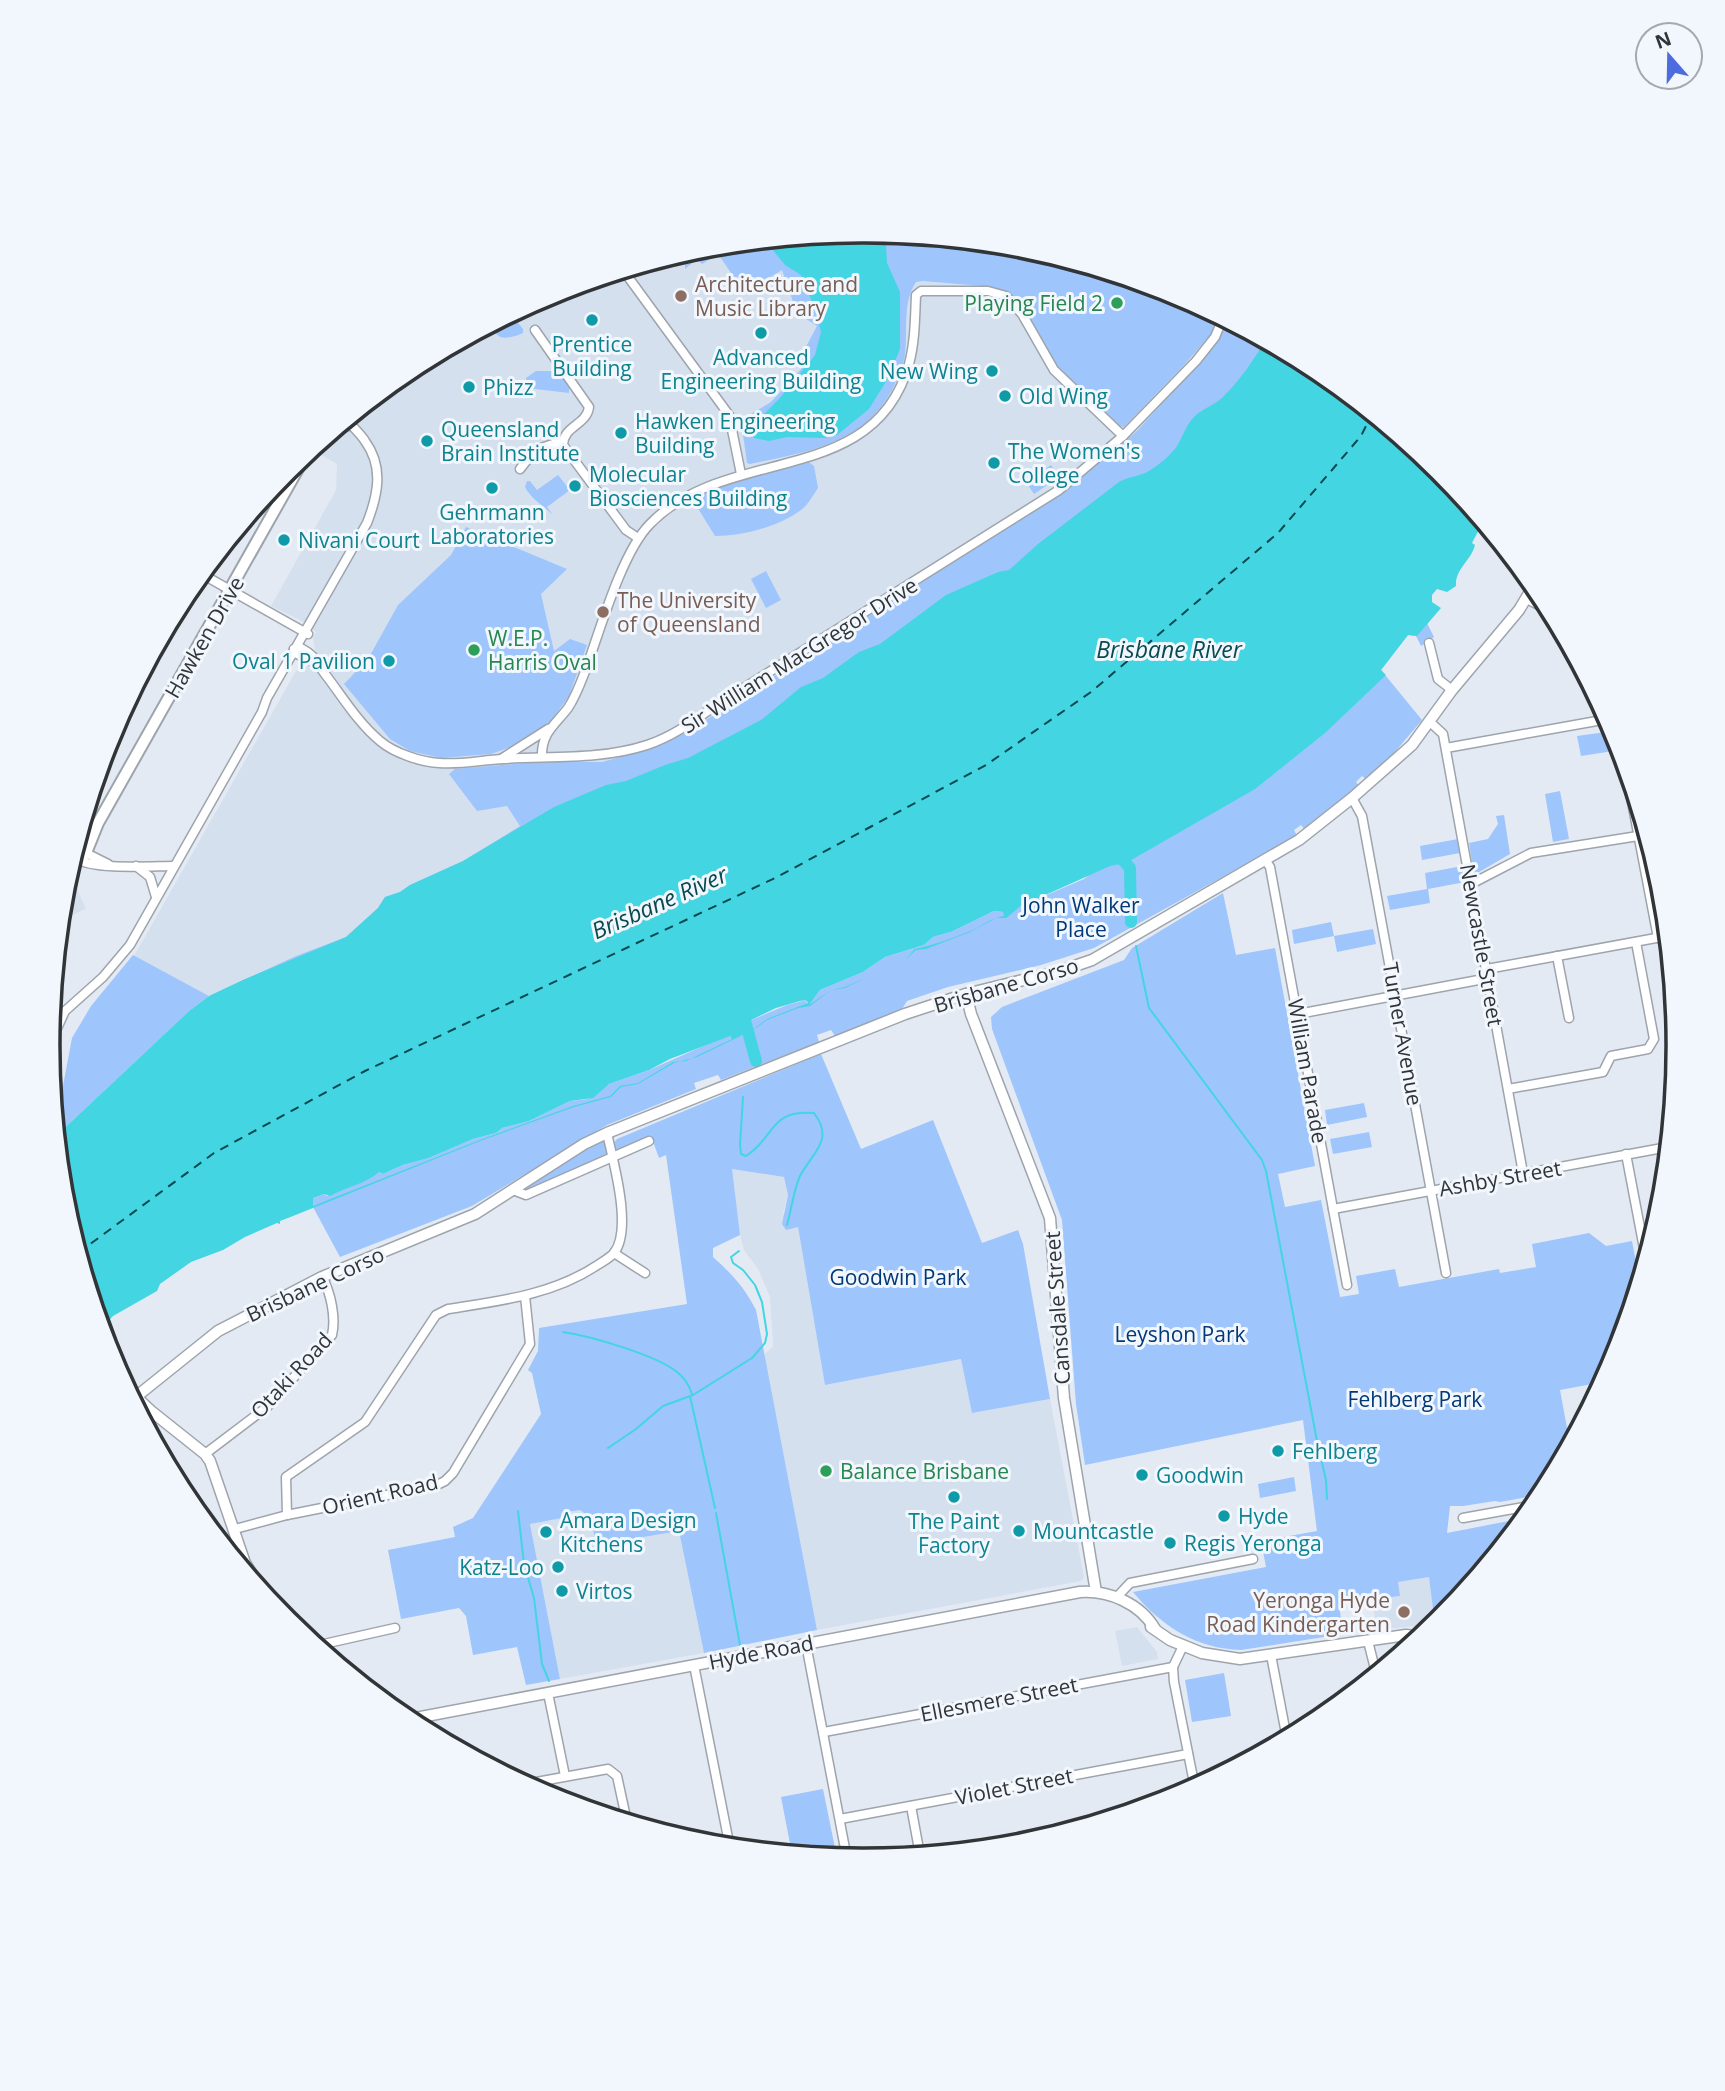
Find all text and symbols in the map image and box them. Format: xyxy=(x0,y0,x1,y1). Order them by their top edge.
north arrow xyxy=(1634,21,1704,91)
text: N xyxy=(1651,25,1675,55)
place label: Architecture and Music Library xyxy=(695,270,858,322)
marker: Architecture and Music Library xyxy=(673,288,689,304)
place label: Playing Field 2 xyxy=(964,289,1103,317)
marker: Playing Field 2 xyxy=(1109,295,1125,311)
marker: Prentice Building xyxy=(584,312,600,328)
marker: Advanced Engineering Building xyxy=(753,325,769,341)
place label: Prentice Building xyxy=(552,330,632,382)
place label: Advanced Engineering Building xyxy=(661,343,861,395)
place label: New Wing xyxy=(880,357,978,385)
marker: New Wing xyxy=(984,363,1000,379)
place label: Phizz xyxy=(483,373,534,401)
marker: Phizz xyxy=(461,379,477,395)
place label: Old Wing xyxy=(1019,382,1108,410)
marker: Old Wing xyxy=(997,388,1013,404)
place label: Hawken Engineering Building xyxy=(635,407,835,459)
place label: Queensland Brain Institute xyxy=(441,415,580,467)
marker: Hawken Engineering Building xyxy=(613,425,629,441)
marker: Queensland Brain Institute xyxy=(419,433,435,449)
place label: The Women's College xyxy=(1008,437,1140,489)
marker: The Women's College xyxy=(986,455,1002,471)
place label: Molecular Biosciences Building xyxy=(589,460,787,512)
marker: Molecular Biosciences Building xyxy=(567,478,583,494)
marker: Gehrmann Laboratories xyxy=(484,480,500,496)
place label: Gehrmann Laboratories xyxy=(430,498,554,550)
place label: Nivani Court xyxy=(298,526,420,554)
marker: Nivani Court xyxy=(276,532,292,548)
street label: Hawken Drive xyxy=(158,571,250,703)
street label: Sir William MacGregor Drive xyxy=(676,571,922,739)
place label: The University of Queensland xyxy=(617,586,761,638)
marker: The University of Queensland xyxy=(595,604,611,620)
place label: W.E.P. Harris Oval xyxy=(488,624,597,676)
water label: Brisbane River xyxy=(1096,633,1243,665)
marker: W.E.P. Harris Oval xyxy=(466,642,482,658)
place label: Oval 1 Pavilion xyxy=(232,647,375,675)
marker: Oval 1 Pavilion xyxy=(381,653,397,669)
water label: Brisbane River xyxy=(586,857,733,946)
street label: Newcastle Street xyxy=(1454,862,1510,1028)
park label: John Walker Place xyxy=(1020,891,1140,943)
street label: Brisbane Corso xyxy=(930,951,1082,1019)
street label: Turner Avenue xyxy=(1377,960,1429,1108)
street label: William Parade xyxy=(1282,997,1334,1145)
street label: Ashby Street xyxy=(1437,1153,1563,1203)
street label: Cansdale Street xyxy=(1038,1230,1076,1386)
street label: Brisbane Corso xyxy=(241,1240,389,1328)
park label: Goodwin Park xyxy=(829,1263,967,1291)
park label: Leyshon Park xyxy=(1114,1320,1246,1348)
street label: Otaki Road xyxy=(244,1326,338,1424)
park label: Fehlberg Park xyxy=(1348,1385,1482,1413)
place label: Fehlberg xyxy=(1292,1437,1377,1465)
marker: Fehlberg xyxy=(1270,1443,1286,1459)
place label: Balance Brisbane xyxy=(840,1457,1009,1485)
place label: Goodwin xyxy=(1156,1461,1244,1489)
marker: Balance Brisbane xyxy=(818,1463,834,1479)
street label: Orient Road xyxy=(319,1467,441,1521)
marker: Goodwin xyxy=(1134,1467,1150,1483)
marker: The Paint Factory xyxy=(946,1489,962,1505)
place label: Hyde xyxy=(1238,1502,1289,1530)
place label: Amara Design Kitchens xyxy=(560,1506,697,1558)
place label: The Paint Factory xyxy=(908,1507,1000,1559)
marker: Hyde xyxy=(1216,1508,1232,1524)
place label: Mountcastle xyxy=(1033,1517,1154,1545)
marker: Mountcastle xyxy=(1011,1523,1027,1539)
marker: Amara Design Kitchens xyxy=(538,1524,554,1540)
place label: Regis Yeronga xyxy=(1184,1529,1322,1557)
marker: Regis Yeronga xyxy=(1162,1535,1178,1551)
place label: Katz-Loo xyxy=(459,1553,544,1581)
marker: Katz-Loo xyxy=(550,1559,566,1575)
place label: Virtos xyxy=(576,1577,633,1605)
marker: Virtos xyxy=(554,1583,570,1599)
place label: Yeronga Hyde Road Kindergarten xyxy=(1206,1586,1390,1638)
marker: Yeronga Hyde Road Kindergarten xyxy=(1396,1604,1412,1620)
street label: Hyde Road xyxy=(706,1628,816,1676)
street label: Ellesmere Street xyxy=(918,1670,1080,1728)
street label: Violet Street xyxy=(953,1761,1075,1811)

